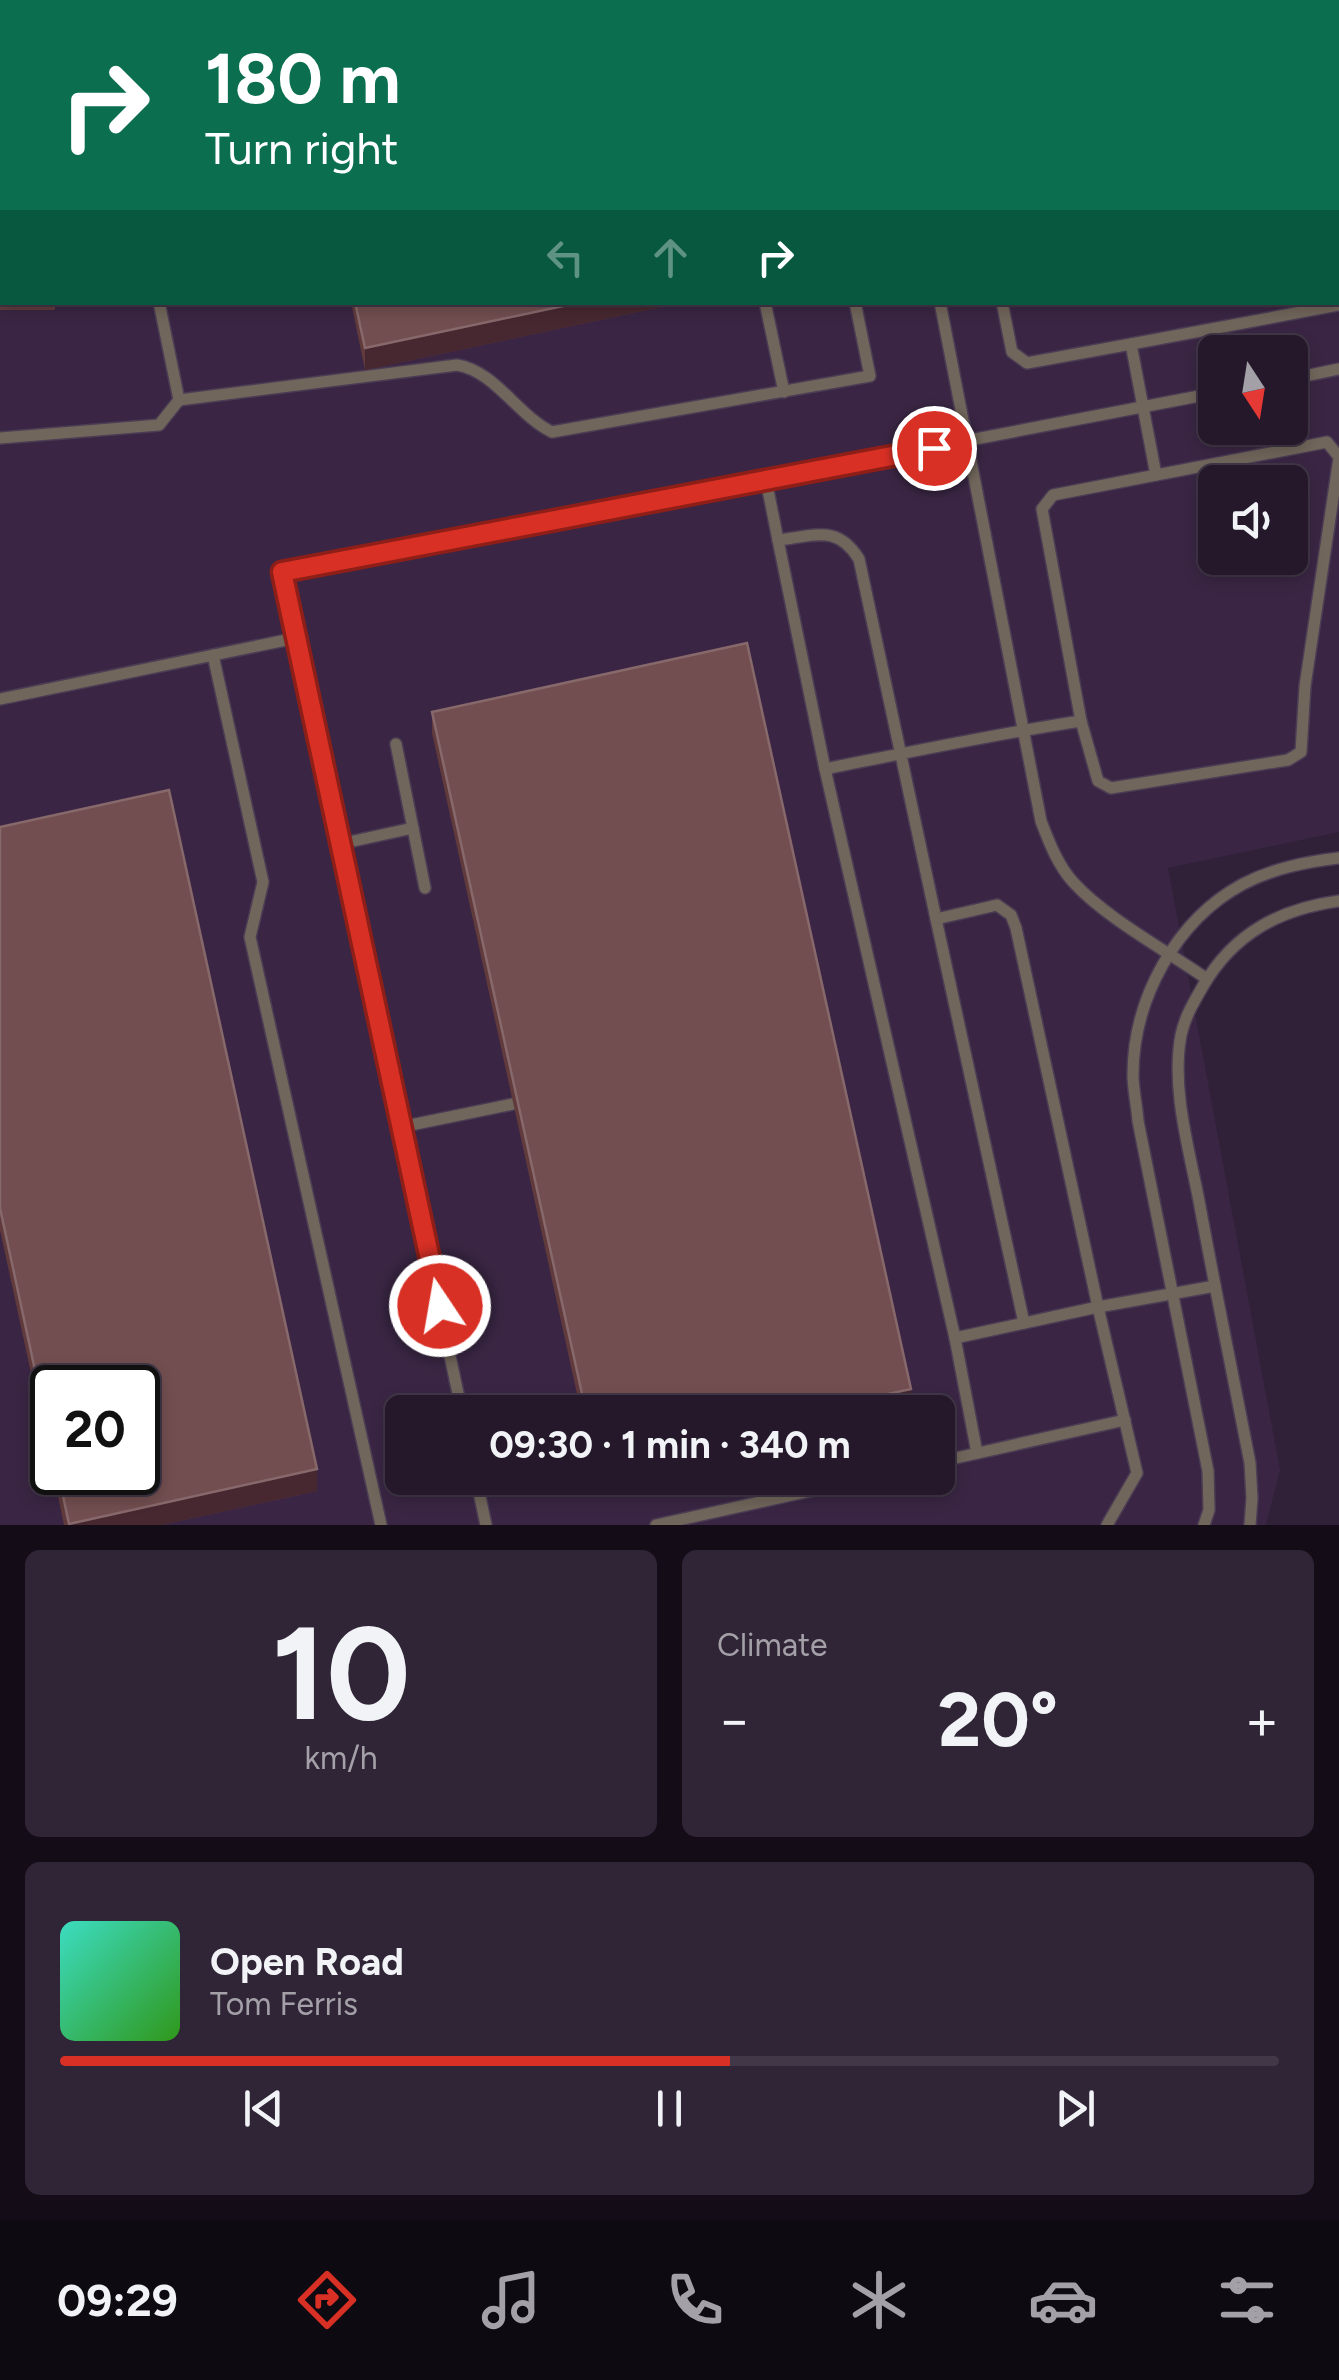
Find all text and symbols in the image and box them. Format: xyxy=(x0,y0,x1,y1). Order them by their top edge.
text: 180 m xyxy=(205,36,400,121)
icon: right xyxy=(40,40,170,170)
text: Turn right xyxy=(205,121,398,175)
icon: left xyxy=(538,230,593,285)
icon: ahead xyxy=(643,230,698,285)
icon: right xyxy=(748,230,803,285)
north arrow xyxy=(1198,335,1308,445)
map controls xyxy=(1198,335,1308,575)
pin xyxy=(892,406,977,491)
icon: arrive xyxy=(907,421,962,476)
button: sound xyxy=(1198,465,1308,575)
position arrow xyxy=(388,1254,492,1358)
speed limit sign: 20 xyxy=(30,1365,160,1495)
text: 09:30 · 1 min · 340 m xyxy=(489,1422,851,1468)
text: 10 xyxy=(271,1596,411,1752)
text: Climate xyxy=(717,1626,828,1664)
text: 20° xyxy=(938,1675,1058,1765)
text: − xyxy=(717,1687,751,1753)
text: + xyxy=(1245,1687,1279,1753)
text: km/h xyxy=(304,1739,378,1777)
text: Open Road xyxy=(210,1939,404,1985)
text: Tom Ferris xyxy=(210,1985,358,2023)
icon: previous xyxy=(236,2081,291,2136)
icon: pause xyxy=(642,2081,697,2136)
icon: next xyxy=(1048,2081,1103,2136)
icon: directions xyxy=(292,2265,362,2335)
icon: music xyxy=(476,2265,546,2335)
icon: phone xyxy=(660,2265,730,2335)
icon: climate xyxy=(844,2265,914,2335)
icon: car xyxy=(1028,2265,1098,2335)
icon: filters xyxy=(1212,2265,1282,2335)
text: 09:29 xyxy=(57,2273,178,2327)

